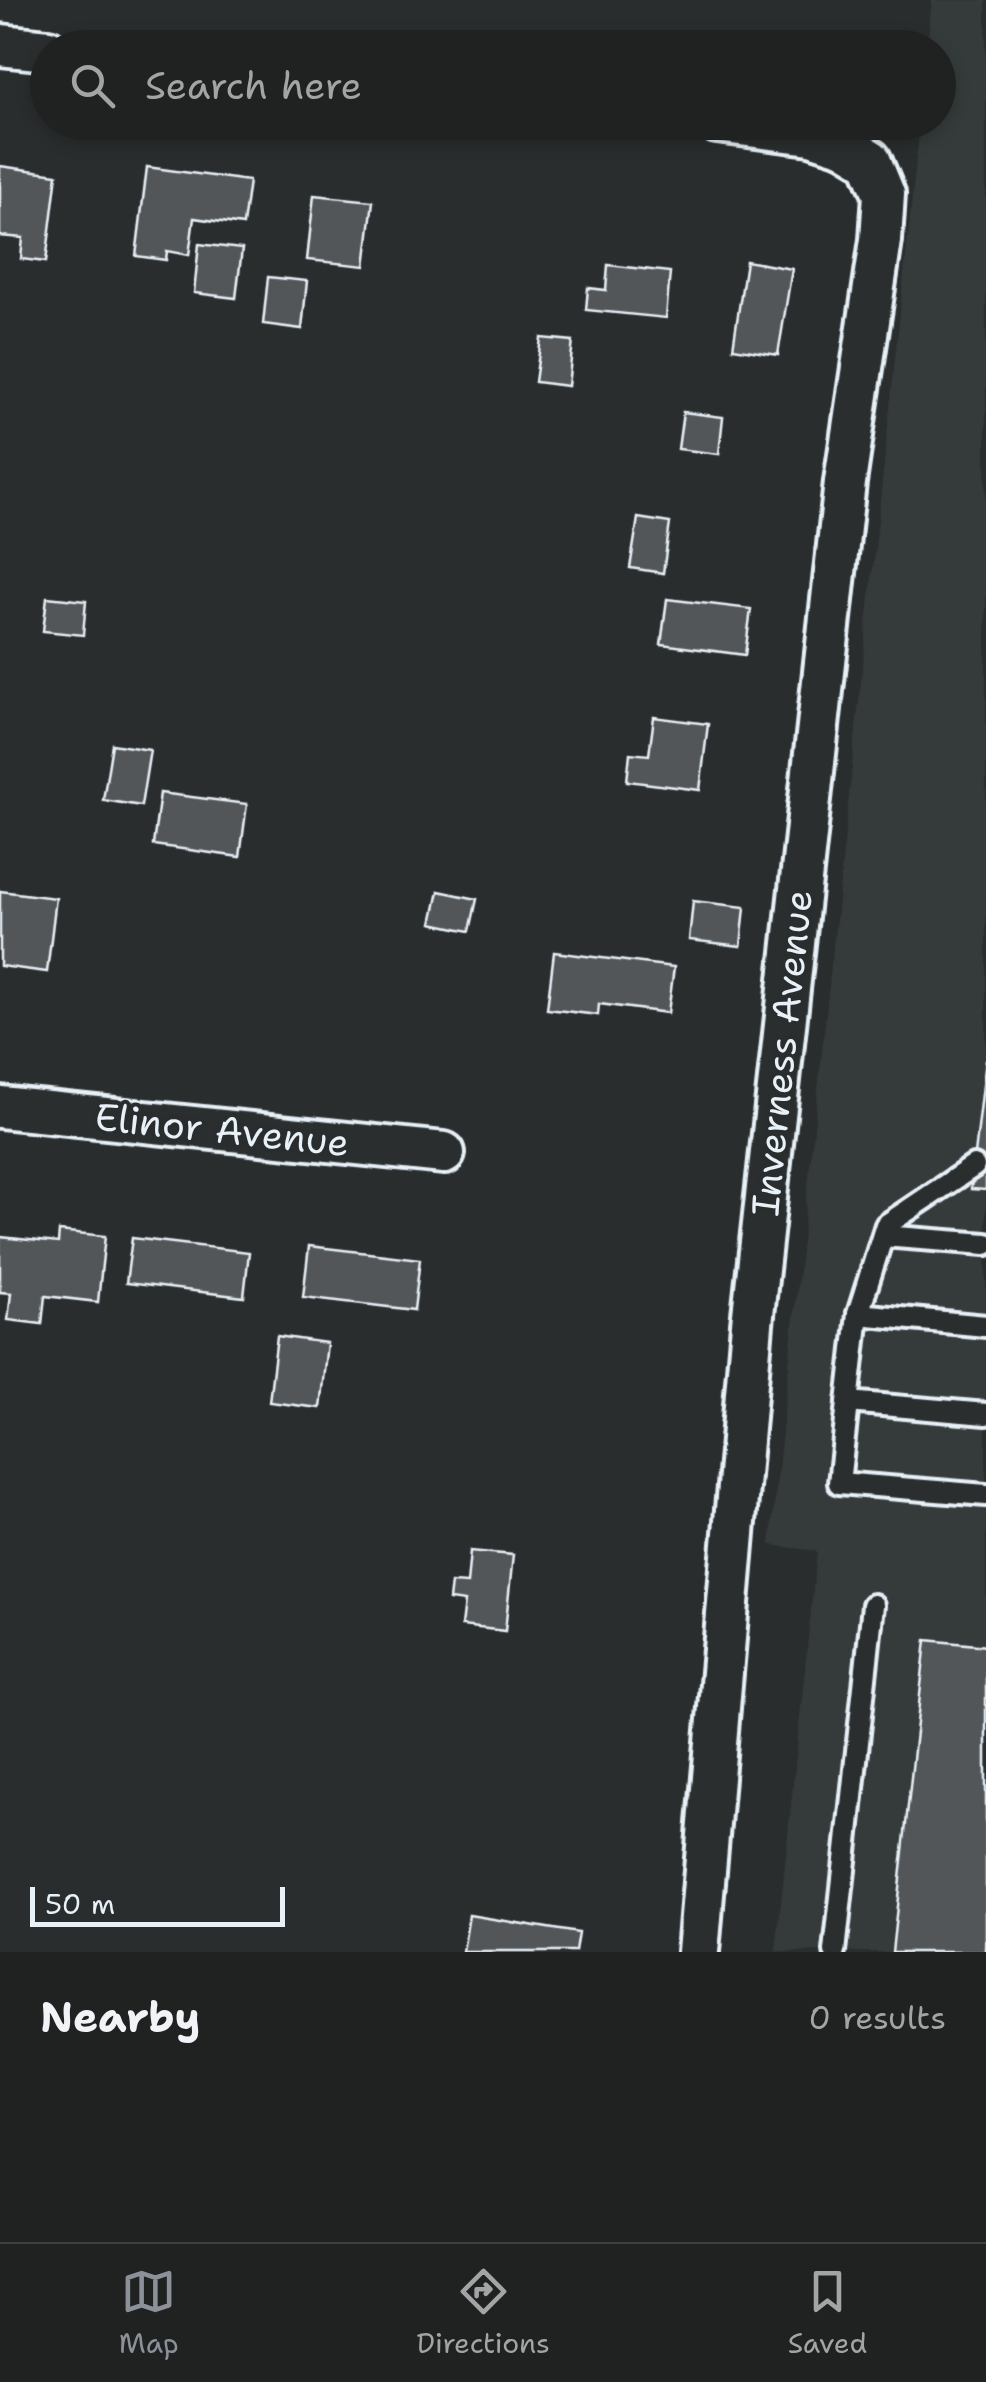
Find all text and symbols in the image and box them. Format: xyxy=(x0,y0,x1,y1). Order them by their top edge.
search box xyxy=(30,30,956,140)
icon: search xyxy=(65,58,120,113)
text: Search here xyxy=(145,60,362,111)
street label: Inverness Avenue xyxy=(739,887,824,1219)
street label: Elinor Avenue xyxy=(92,1091,352,1168)
scale bar xyxy=(30,1882,285,1926)
text: 50 m xyxy=(45,1885,115,1923)
text: Nearby xyxy=(40,1989,200,2045)
text: 0 results xyxy=(809,1996,946,2039)
tab: Map xyxy=(119,2264,179,2362)
tab: Directions xyxy=(416,2264,550,2362)
tab: Saved xyxy=(788,2264,867,2362)

